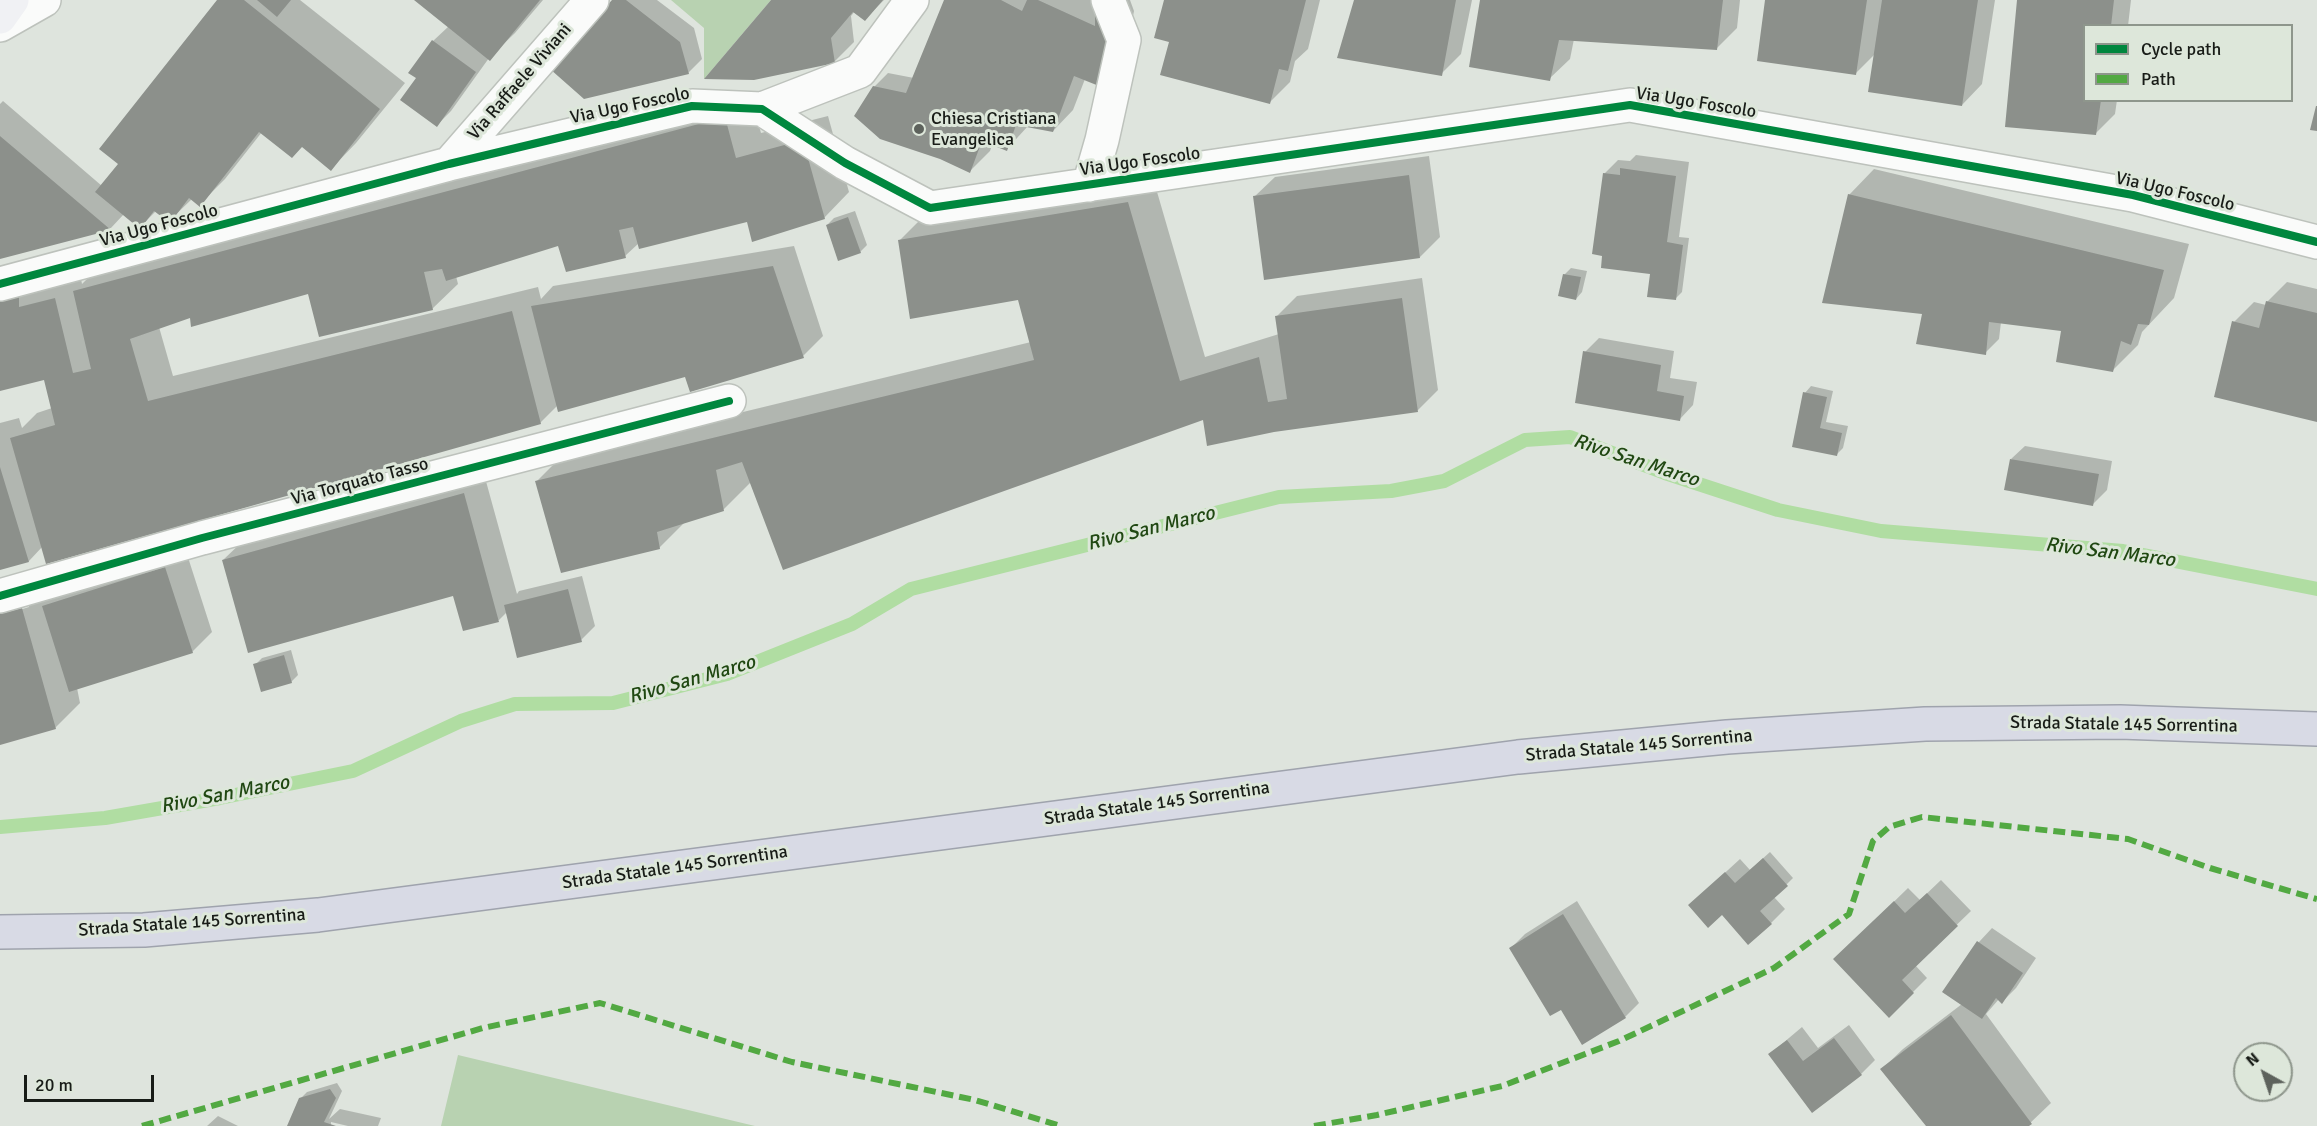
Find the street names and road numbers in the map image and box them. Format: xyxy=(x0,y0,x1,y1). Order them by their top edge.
street label: Via Raffaele Viviani xyxy=(463,19,577,145)
street label: Via Ugo Foscolo xyxy=(568,83,692,129)
street label: Via Ugo Foscolo xyxy=(1634,83,1758,123)
street label: Via Ugo Foscolo xyxy=(1078,143,1202,181)
street label: Via Ugo Foscolo xyxy=(2113,168,2237,216)
street label: Via Ugo Foscolo xyxy=(98,200,220,252)
street label: Via Torquato Tasso xyxy=(289,453,431,511)
street label: Strada Statale 145 Sorrentina xyxy=(2010,712,2238,738)
street label: Strada Statale 145 Sorrentina xyxy=(1525,725,1753,767)
street label: Strada Statale 145 Sorrentina xyxy=(1043,777,1271,831)
street label: Strada Statale 145 Sorrentina xyxy=(561,841,789,895)
street label: Strada Statale 145 Sorrentina xyxy=(78,904,306,942)

